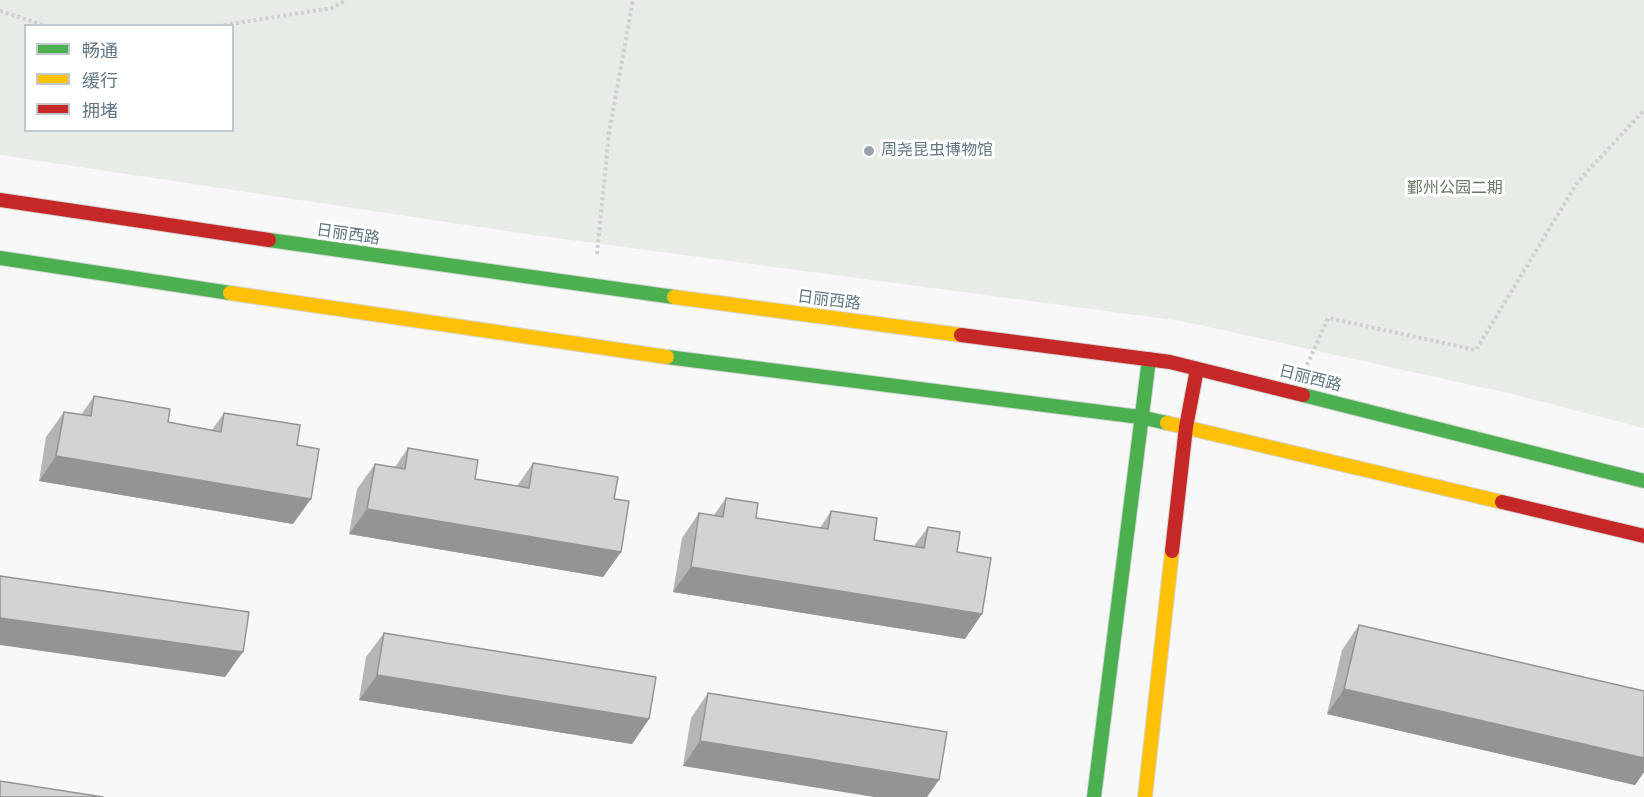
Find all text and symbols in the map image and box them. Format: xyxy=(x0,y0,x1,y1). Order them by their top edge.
legend xyxy=(24,24,234,132)
text: 畅通 xyxy=(82,40,118,62)
text: 缓行 xyxy=(82,70,118,92)
text: 拥堵 xyxy=(82,100,118,122)
place label: 周尧昆虫博物馆 xyxy=(881,141,993,161)
marker: 周尧昆虫博物馆 xyxy=(862,144,876,158)
park label: 鄞州公园二期 xyxy=(1407,179,1503,199)
street label: 日丽西路 xyxy=(315,221,381,249)
street label: 日丽西路 xyxy=(796,288,862,314)
street label: 日丽西路 xyxy=(1277,362,1343,396)

